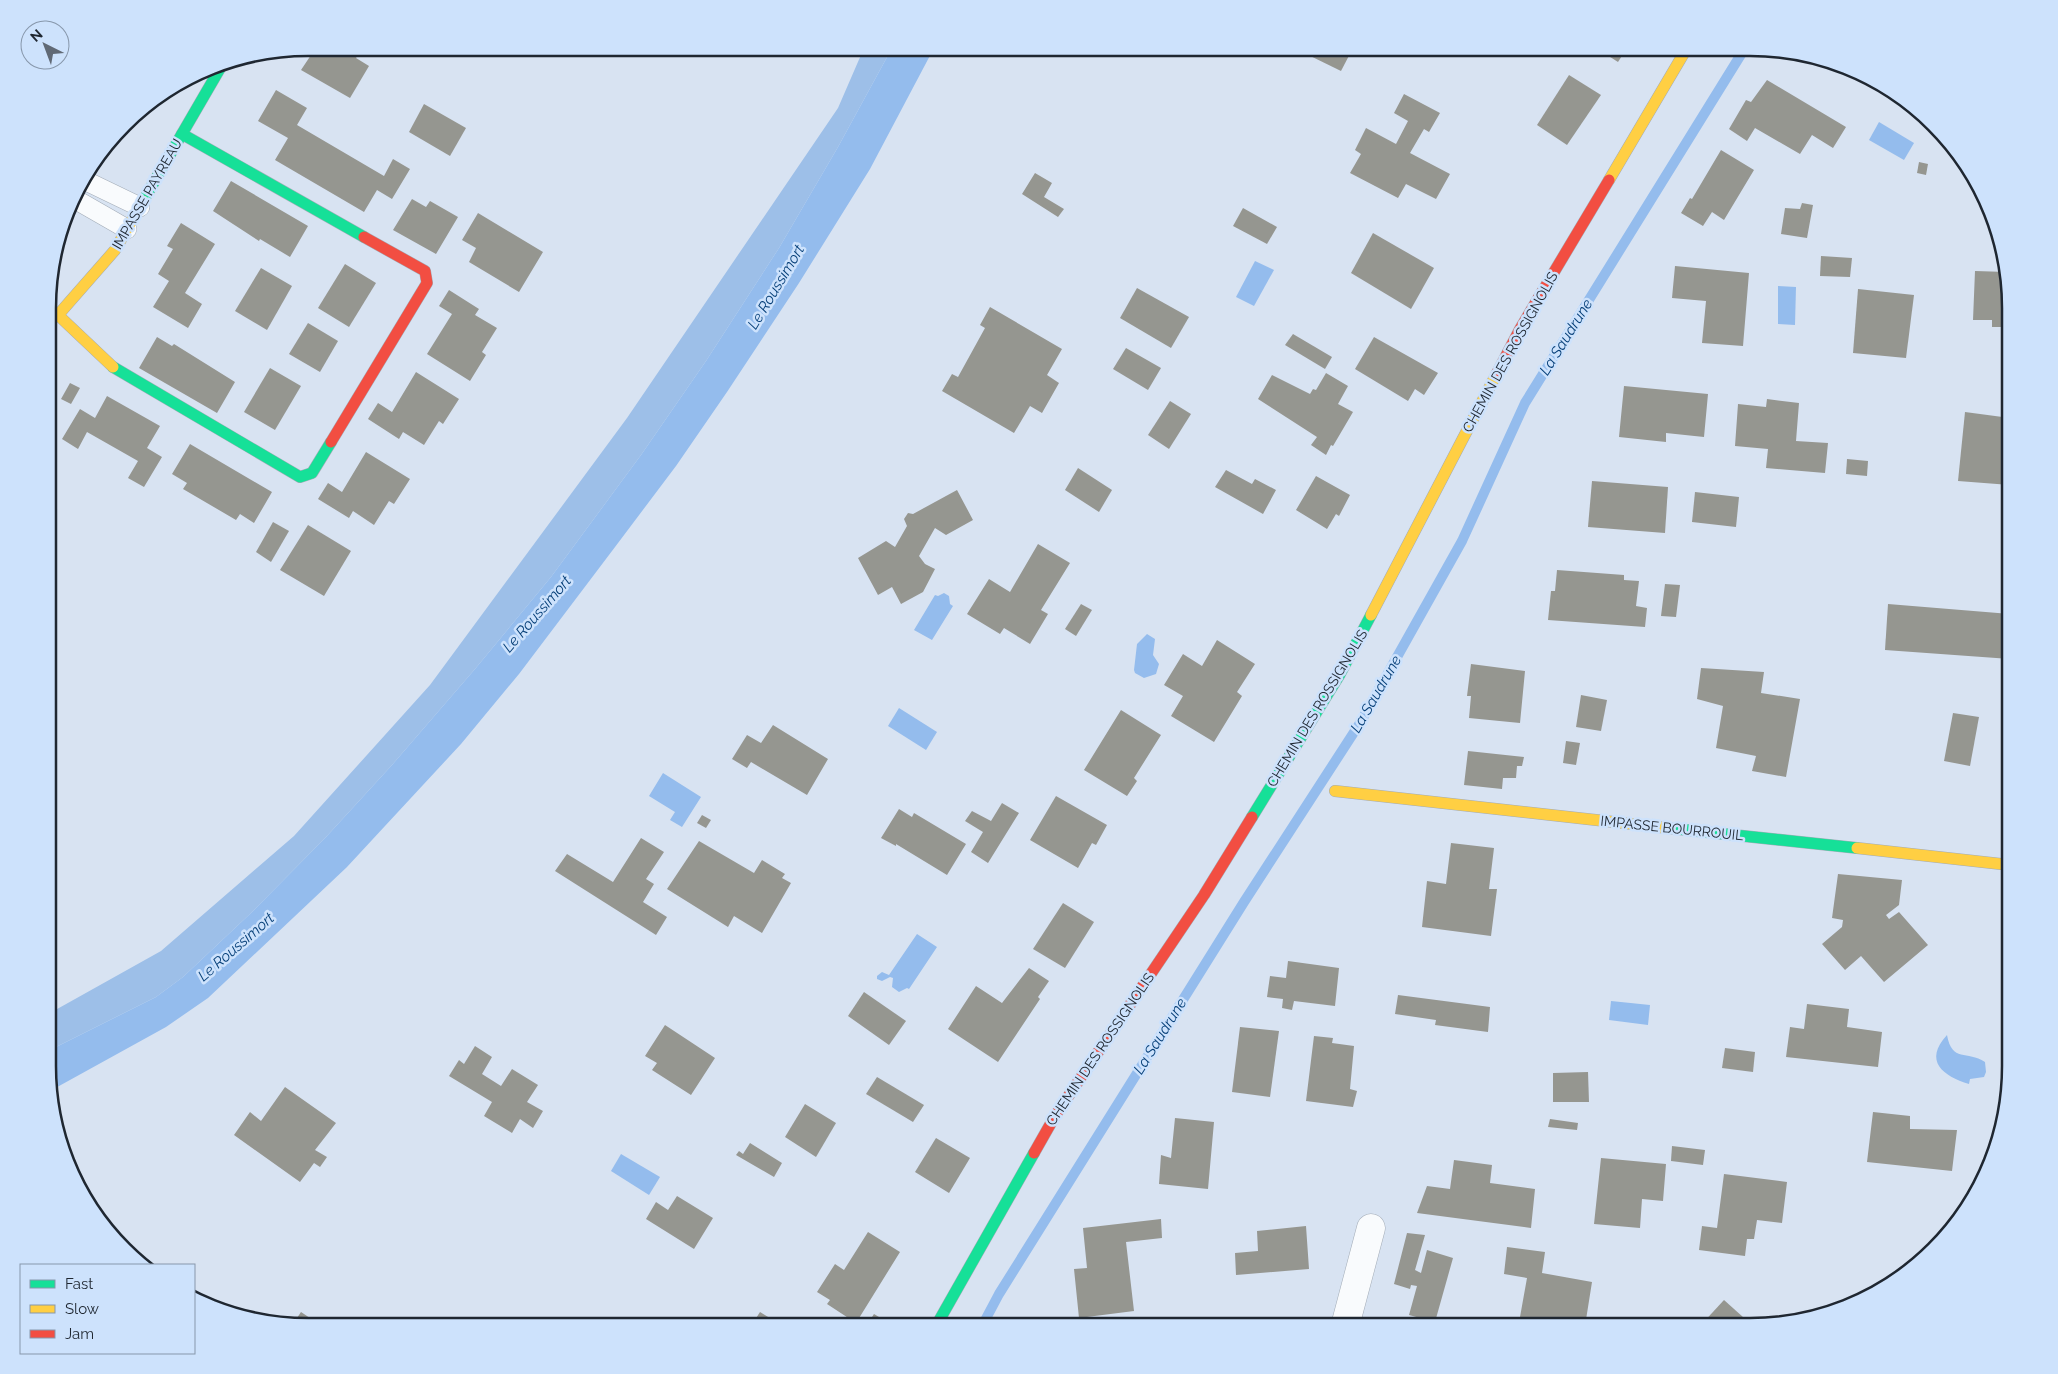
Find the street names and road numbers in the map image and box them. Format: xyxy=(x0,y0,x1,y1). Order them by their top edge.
street label: IMPASSE PAYREAU xyxy=(109,136,185,252)
street label: CHEMIN DES ROSSIGNOLIS xyxy=(1459,269,1561,435)
street label: CHEMIN DES ROSSIGNOLIS xyxy=(1264,626,1371,790)
street label: IMPASSE BOURROUIL xyxy=(1600,813,1744,843)
street label: CHEMIN DES ROSSIGNOLIS xyxy=(1043,969,1157,1128)

